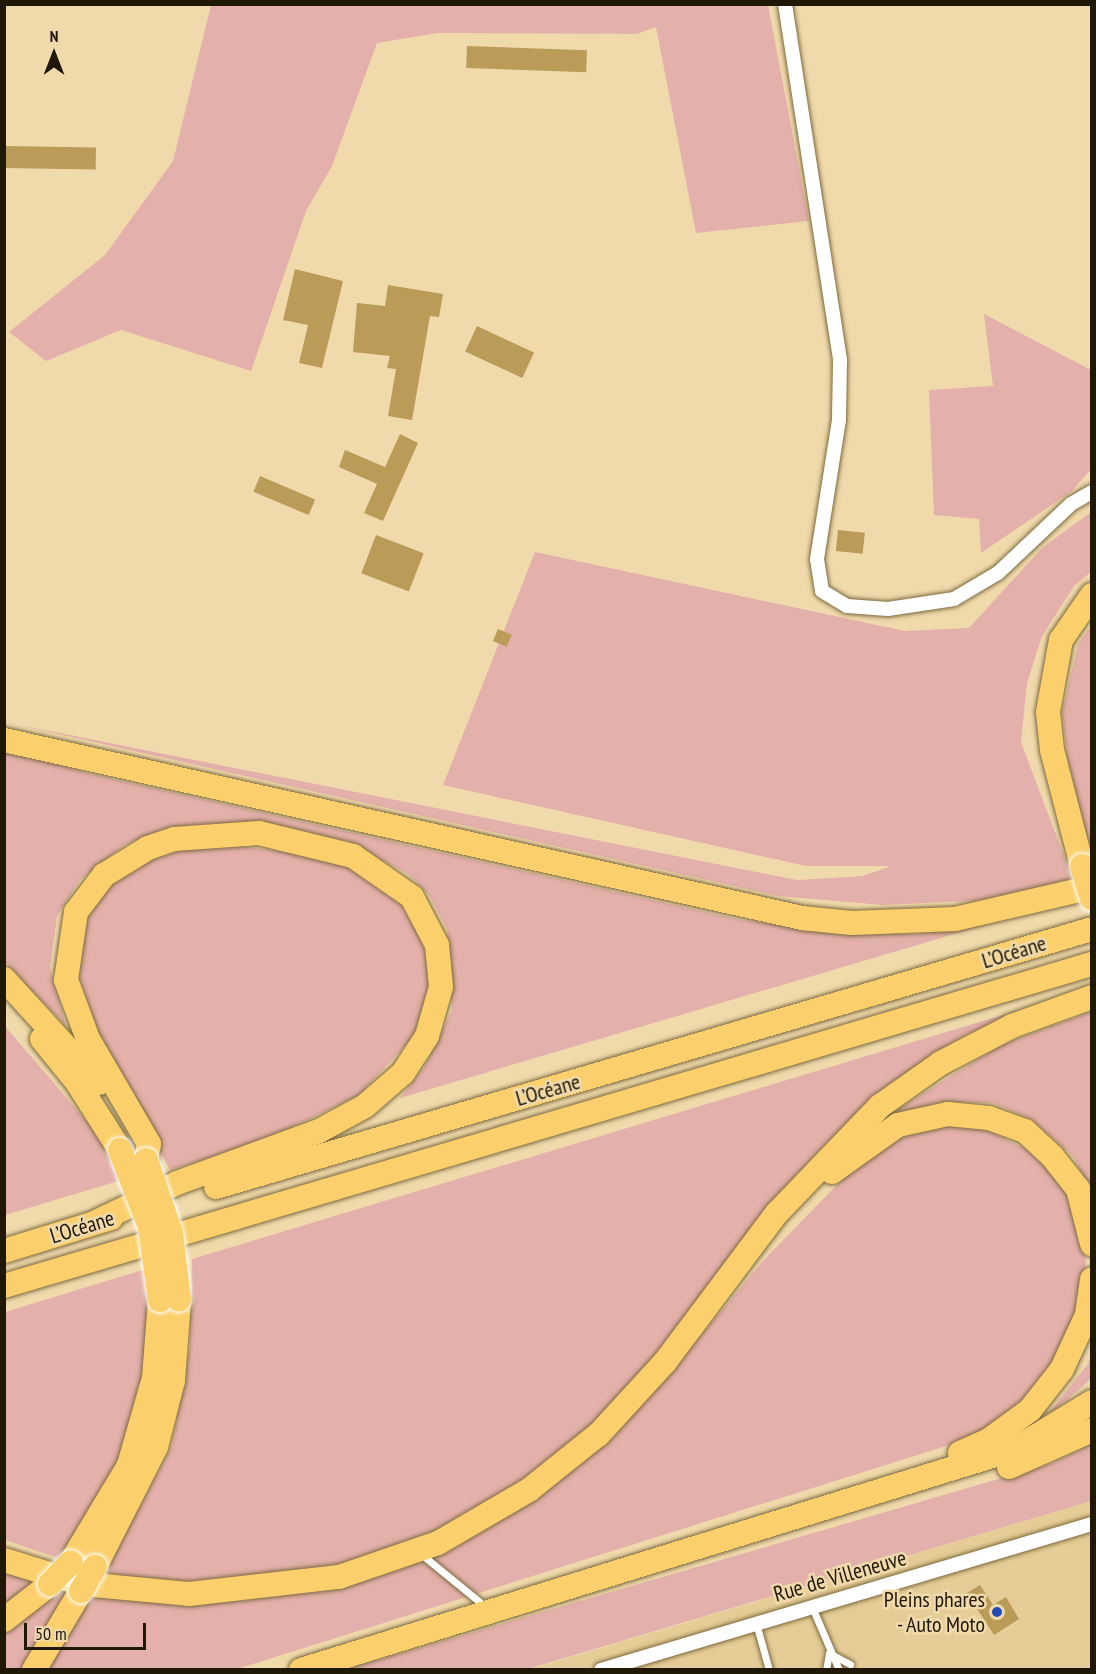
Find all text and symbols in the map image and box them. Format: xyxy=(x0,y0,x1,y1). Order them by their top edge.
north arrow xyxy=(24,24,84,84)
text: N xyxy=(50,26,58,46)
street label: L’Océane xyxy=(979,930,1049,974)
street label: L’Océane xyxy=(513,1068,583,1112)
street label: L’Océane xyxy=(47,1205,117,1249)
street label: Rue de Villeneuve xyxy=(770,1544,910,1608)
place label: Pleins phares - Auto Moto xyxy=(884,1586,985,1638)
marker: Pleins phares - Auto Moto xyxy=(990,1605,1004,1619)
scale bar xyxy=(27,1611,148,1649)
text: 50 m xyxy=(35,1622,67,1645)

